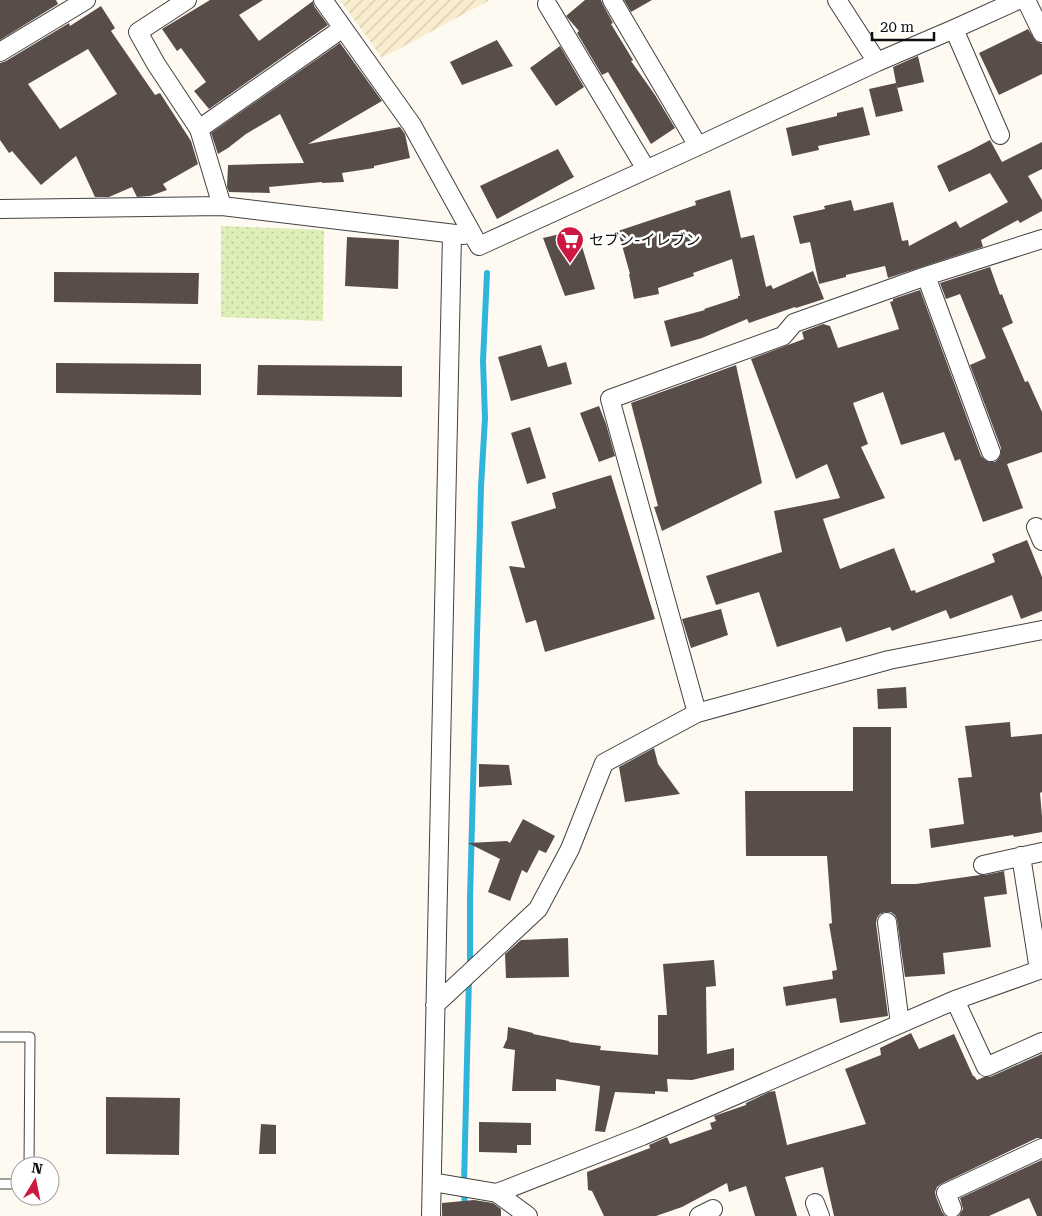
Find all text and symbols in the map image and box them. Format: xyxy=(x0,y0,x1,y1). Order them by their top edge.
scale bar xyxy=(872,10,934,42)
text: 20 m xyxy=(880,18,915,36)
supermarket icon: セブン-イレブン xyxy=(555,225,585,264)
place label: セブン-イレブン xyxy=(589,231,701,249)
north arrow xyxy=(10,1156,60,1206)
text: N xyxy=(31,1159,44,1177)

